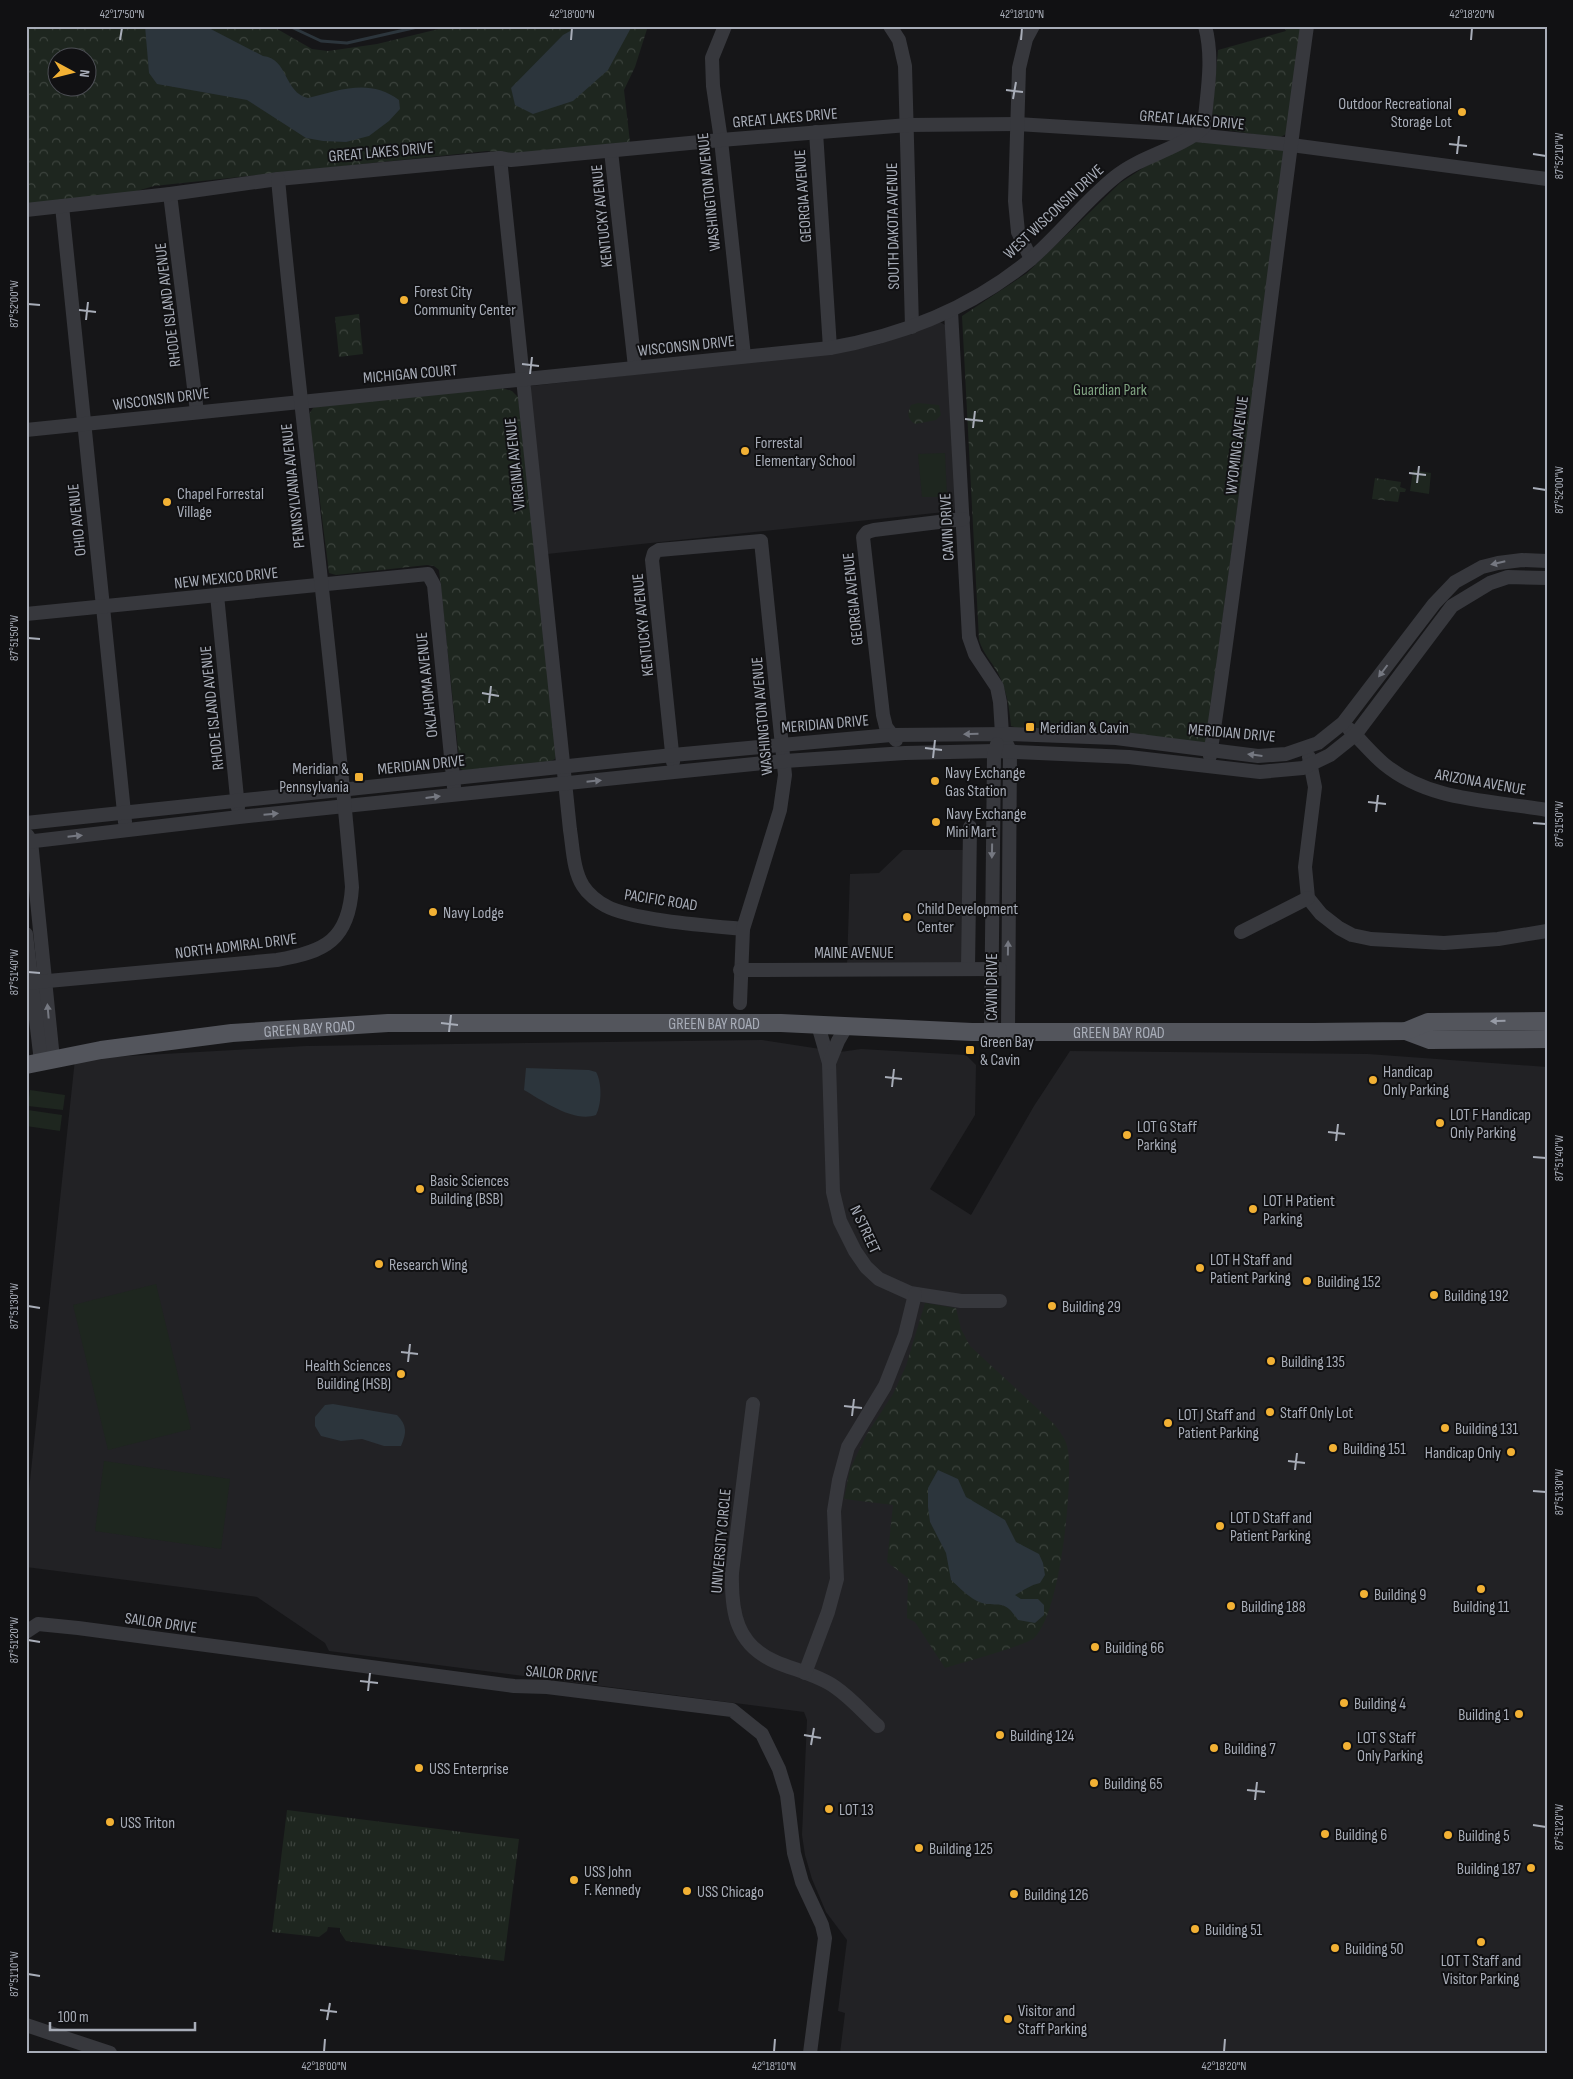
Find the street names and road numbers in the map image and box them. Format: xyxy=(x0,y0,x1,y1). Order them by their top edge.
street label: GREAT LAKES DRIVE xyxy=(732,104,839,133)
street label: GREAT LAKES DRIVE xyxy=(1138,106,1245,135)
street label: WASHINGTON AVENUE xyxy=(694,132,725,252)
street label: GREAT LAKES DRIVE xyxy=(328,138,435,167)
street label: GEORGIA AVENUE xyxy=(791,149,816,243)
street label: WEST WISCONSIN DRIVE xyxy=(1000,161,1108,263)
street label: SOUTH DAKOTA AVENUE xyxy=(883,162,904,290)
street label: KENTUCKY AVENUE xyxy=(588,163,617,268)
street label: RHODE ISLAND AVENUE xyxy=(151,242,186,368)
street label: WISCONSIN DRIVE xyxy=(637,332,736,361)
street label: MICHIGAN COURT xyxy=(362,361,459,388)
street label: WISCONSIN DRIVE xyxy=(112,384,211,415)
street label: WYOMING AVENUE xyxy=(1222,395,1253,495)
street label: VIRGINIA AVENUE xyxy=(501,417,530,511)
street label: PENNSYLVANIA AVENUE xyxy=(277,422,309,549)
street label: OHIO AVENUE xyxy=(64,483,91,557)
street label: CAVIN DRIVE xyxy=(936,493,959,561)
street label: GEORGIA AVENUE xyxy=(839,552,868,646)
street label: NEW MEXICO DRIVE xyxy=(173,564,279,593)
street label: KENTUCKY AVENUE xyxy=(629,572,658,677)
street label: OKLAHOMA AVENUE xyxy=(413,631,442,738)
street label: RHODE ISLAND AVENUE xyxy=(197,645,228,771)
street label: WASHINGTON AVENUE xyxy=(748,656,777,776)
street label: MERIDIAN DRIVE xyxy=(781,711,870,738)
street label: MERIDIAN DRIVE xyxy=(1187,720,1276,747)
street label: MERIDIAN DRIVE xyxy=(377,751,466,780)
street label: ARIZONA AVENUE xyxy=(1433,765,1528,800)
street label: PACIFIC ROAD xyxy=(623,885,699,916)
street label: NORTH ADMIRAL DRIVE xyxy=(174,930,298,963)
street label: MAINE AVENUE xyxy=(814,944,894,963)
street label: CAVIN DRIVE xyxy=(983,953,1002,1021)
street label: GREEN BAY ROAD xyxy=(668,1015,760,1034)
street label: GREEN BAY ROAD xyxy=(263,1017,356,1042)
street label: GREEN BAY ROAD xyxy=(1073,1024,1165,1043)
street label: N STREET xyxy=(845,1203,884,1257)
street label: UNIVERSITY CIRCLE xyxy=(707,1488,736,1594)
street label: SAILOR DRIVE xyxy=(123,1609,198,1638)
street label: SAILOR DRIVE xyxy=(525,1662,599,1687)

